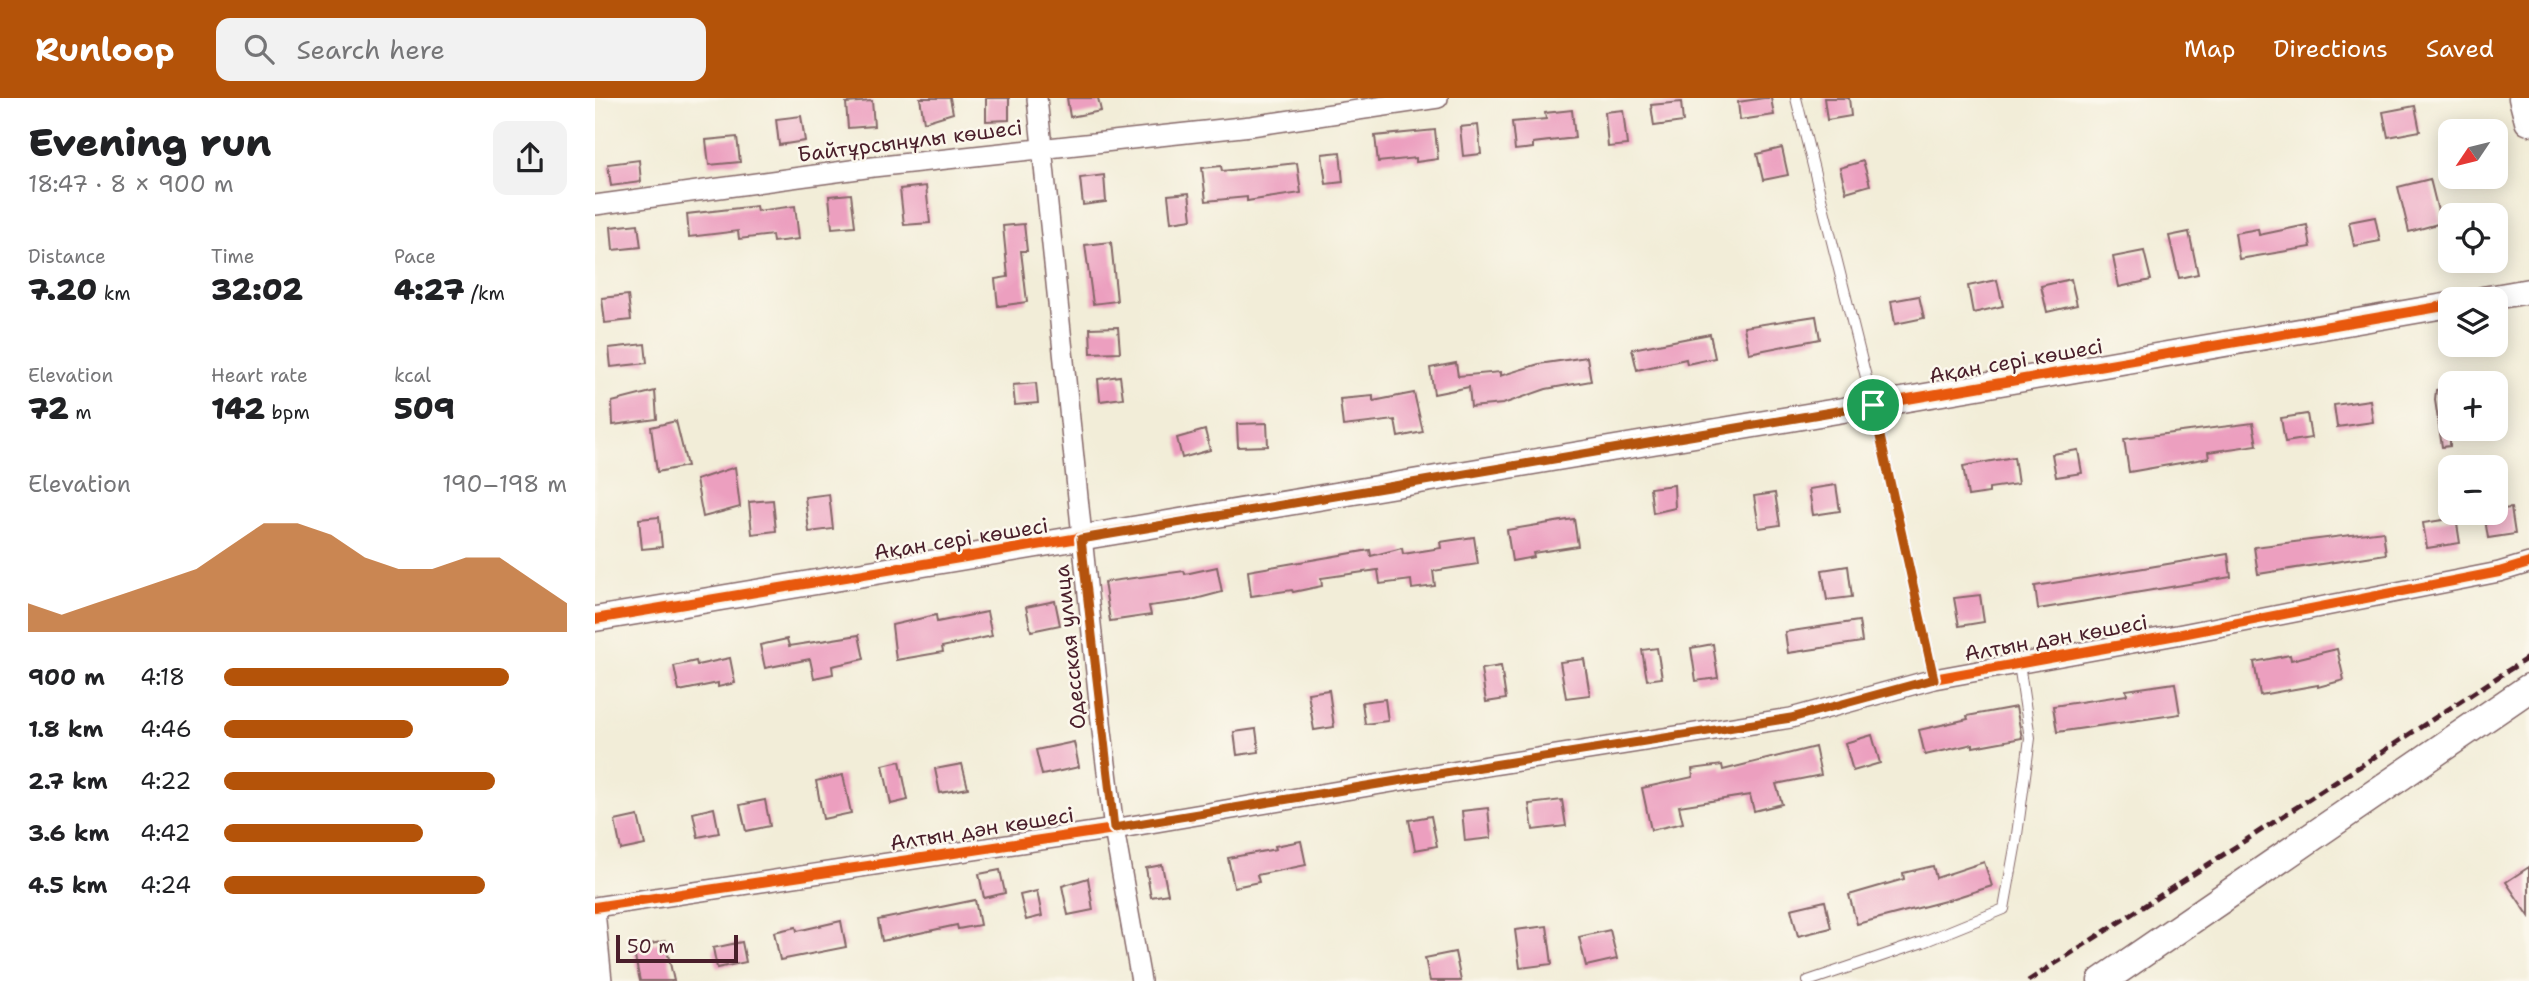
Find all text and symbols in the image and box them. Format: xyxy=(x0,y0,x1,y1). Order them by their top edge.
search box xyxy=(216,18,706,81)
text: Runloop xyxy=(35,27,174,72)
icon: search xyxy=(240,30,278,68)
text: Search here xyxy=(296,32,445,67)
text: Map xyxy=(2184,33,2235,65)
text: Directions xyxy=(2273,33,2388,65)
text: Saved xyxy=(2426,33,2494,65)
street label: Байтұрсынұлы көшесі xyxy=(796,113,1024,169)
text: Evening run xyxy=(28,117,271,168)
north arrow xyxy=(2438,119,2508,189)
map controls xyxy=(2438,119,2508,525)
button: share xyxy=(493,121,567,195)
text: 18:47 · 8 × 900 m xyxy=(28,169,233,199)
button: locate xyxy=(2438,203,2508,273)
text: Distance xyxy=(28,244,106,269)
text: Time xyxy=(211,244,255,269)
text: Pace xyxy=(394,244,436,269)
text: 7.20 xyxy=(28,269,97,310)
text: 32:02 xyxy=(211,269,303,310)
text: 4:27 xyxy=(394,269,464,310)
text: km xyxy=(97,281,131,306)
text: /km xyxy=(464,281,505,306)
button: layers xyxy=(2438,287,2508,357)
street label: Ақан сері көшесі xyxy=(1927,332,2105,390)
text: Elevation xyxy=(28,363,113,388)
text: Heart rate xyxy=(211,363,308,388)
text: kcal xyxy=(394,363,431,388)
button: + xyxy=(2438,371,2508,441)
pin xyxy=(1843,375,1903,435)
icon: arrive xyxy=(1854,386,1892,424)
text: 72 xyxy=(28,388,69,429)
text: 142 xyxy=(211,388,265,429)
text: 509 xyxy=(394,388,455,429)
text: m xyxy=(69,400,92,425)
text: bpm xyxy=(265,400,310,425)
button: − xyxy=(2438,455,2508,525)
text: Elevation xyxy=(28,469,131,499)
text: 190–198 m xyxy=(442,469,567,499)
street label: Ақан сері көшесі xyxy=(872,511,1050,567)
street label: Одесская улица xyxy=(1047,563,1093,731)
street label: Алтын дән көшесі xyxy=(1962,608,2150,668)
text: 900 m xyxy=(28,662,105,692)
text: 4:18 xyxy=(140,662,185,692)
text: 1.8 km xyxy=(28,714,103,744)
text: 4:46 xyxy=(140,714,192,744)
text: 2.7 km xyxy=(28,766,108,796)
text: 4:22 xyxy=(140,766,191,796)
street label: Алтын дән көшесі xyxy=(888,801,1076,857)
text: 3.6 km xyxy=(28,818,109,848)
text: 4:42 xyxy=(140,818,191,848)
text: 4.5 km xyxy=(28,870,108,900)
text: 4:24 xyxy=(140,870,191,900)
scale bar xyxy=(616,932,739,964)
text: 50 m xyxy=(627,934,675,959)

